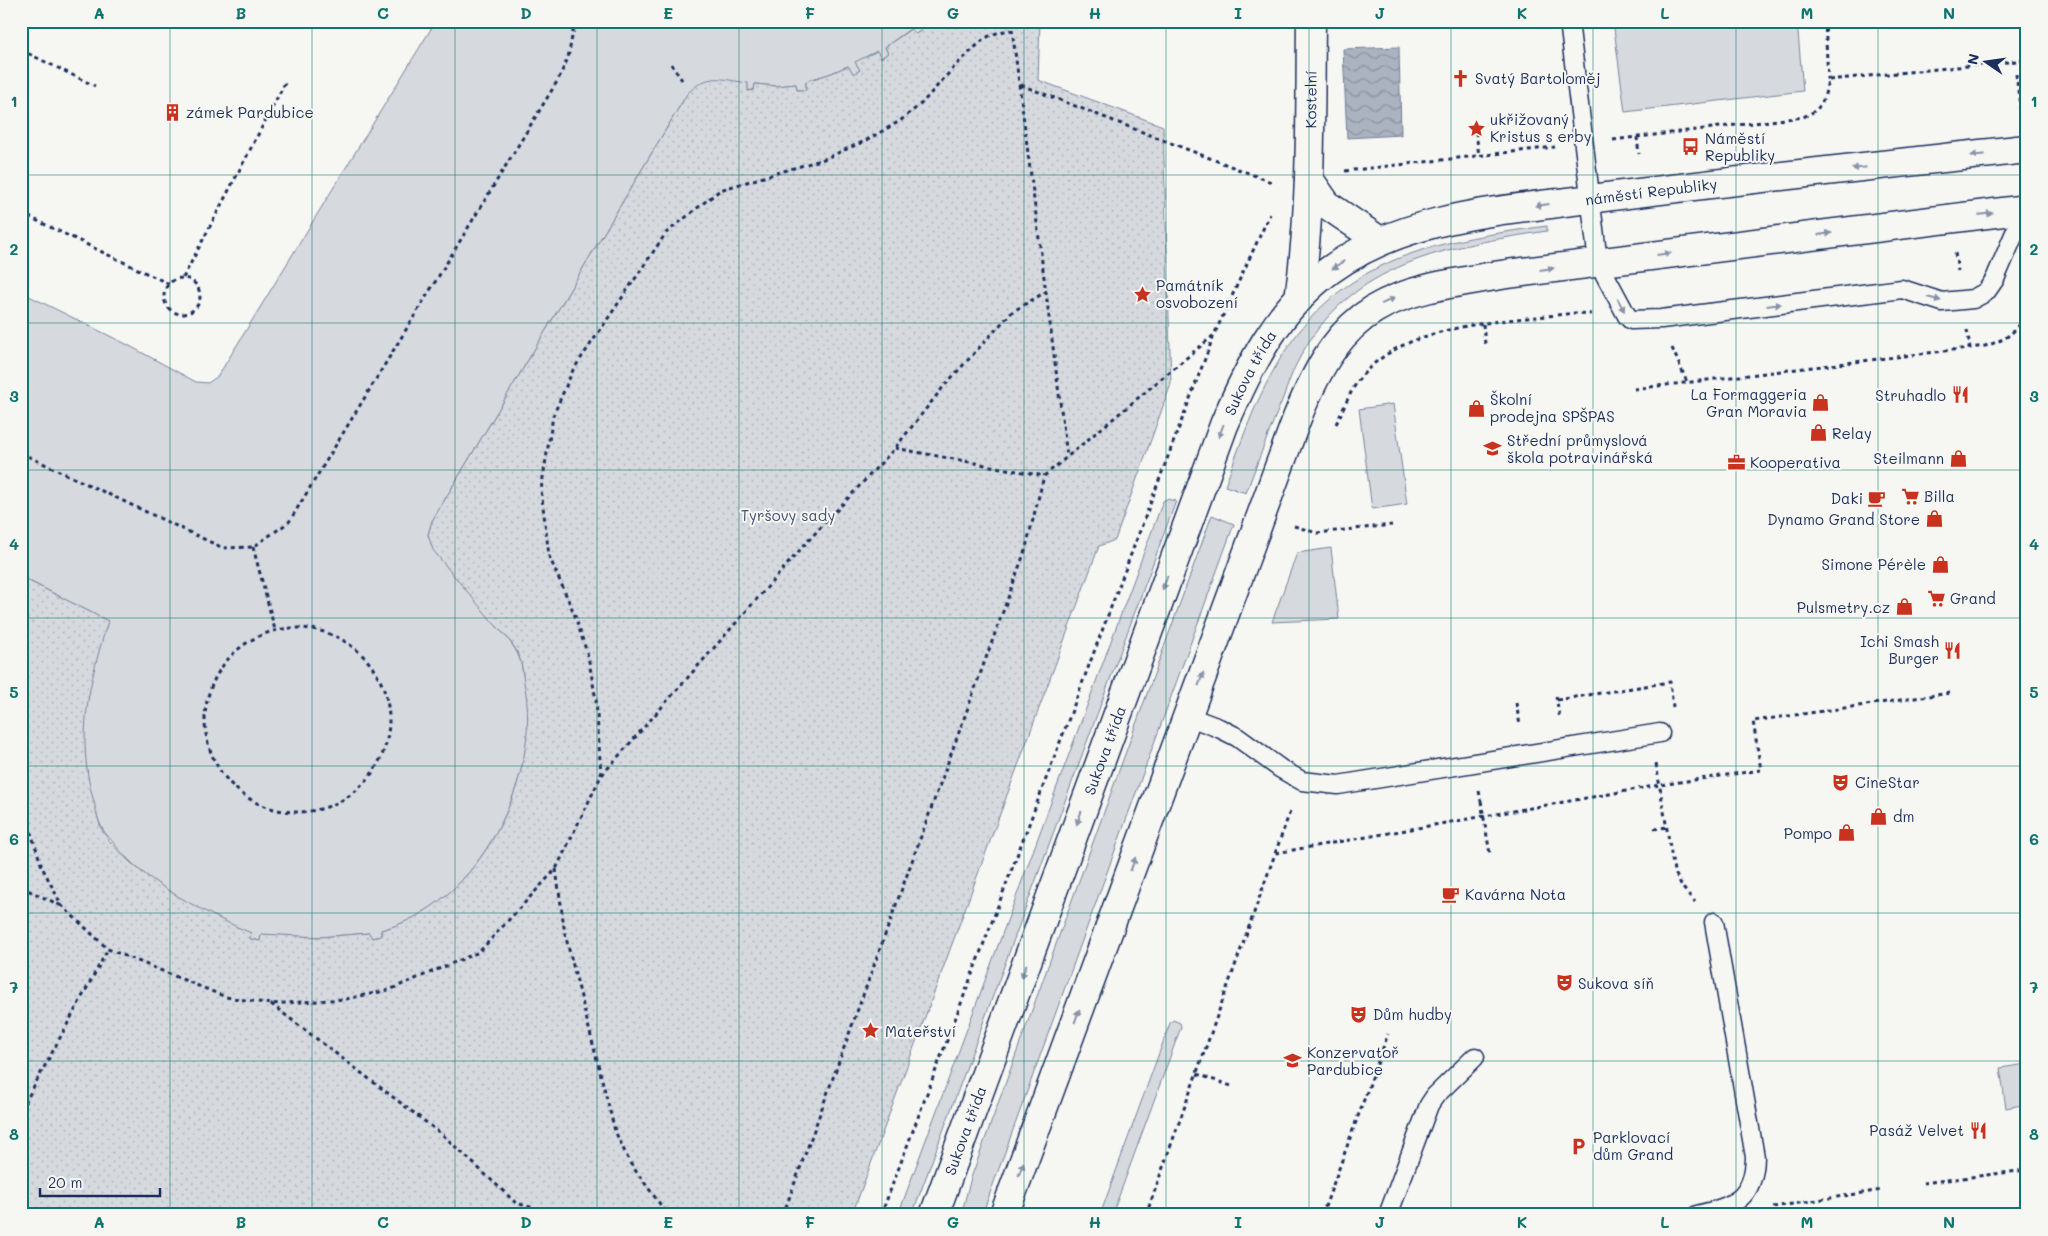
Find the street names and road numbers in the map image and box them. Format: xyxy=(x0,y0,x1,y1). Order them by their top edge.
street label: Kostelní xyxy=(1300,70,1321,129)
street label: náměstí Republiky xyxy=(1584,173,1718,210)
street label: Sukova třída xyxy=(1219,326,1281,418)
street label: Sukova třída xyxy=(1079,703,1130,798)
street label: Sukova třída xyxy=(940,1083,990,1178)

